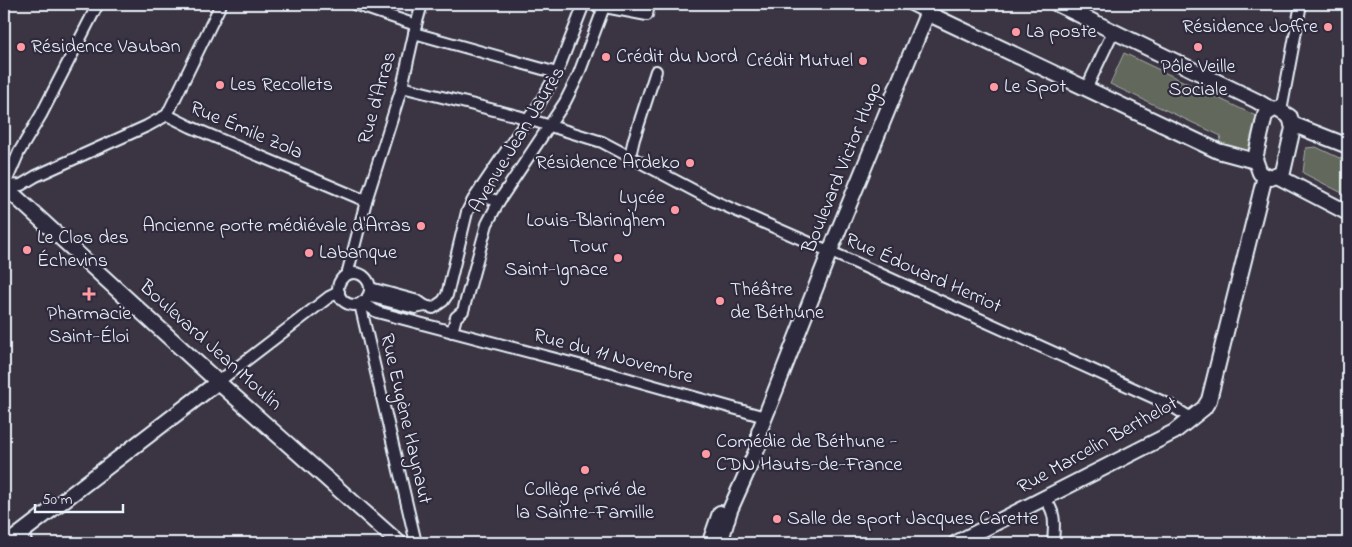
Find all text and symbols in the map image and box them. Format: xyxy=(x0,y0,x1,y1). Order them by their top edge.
place label: Résidence Joffre xyxy=(1182,13,1318,42)
place label: La poste xyxy=(1026,18,1096,47)
marker: Résidence Joffre xyxy=(1322,21,1334,33)
marker: La poste xyxy=(1010,26,1022,38)
place label: Résidence Vauban xyxy=(31,33,181,62)
marker: Résidence Vauban xyxy=(15,41,27,53)
marker: Pôle Veille Sociale xyxy=(1192,41,1204,53)
place label: Crédit du Nord xyxy=(616,43,738,72)
place label: Crédit Mutuel xyxy=(746,47,853,76)
street label: Rue d'Arras xyxy=(351,48,405,148)
marker: Crédit du Nord xyxy=(600,51,612,63)
place label: Pôle Veille Sociale xyxy=(1160,53,1236,105)
marker: Crédit Mutuel xyxy=(857,55,869,67)
street label: Avenue Jean Jaurès xyxy=(463,61,573,219)
place label: Les Recollets xyxy=(230,71,333,100)
place label: Le Spot xyxy=(1004,73,1066,102)
street label: Boulevard Victor Hugo xyxy=(795,78,891,259)
marker: Les Recollets xyxy=(214,79,226,91)
marker: Le Spot xyxy=(988,81,1000,93)
street label: Rue Émile Zola xyxy=(185,94,307,168)
place label: Résidence Ardeko xyxy=(535,149,680,178)
marker: Résidence Ardeko xyxy=(684,157,696,169)
place label: Lycée Louis-Blaringhem xyxy=(526,184,665,237)
marker: Lycée Louis-Blaringhem xyxy=(669,204,681,216)
place label: Ancienne porte médiévale d'Arras xyxy=(142,212,411,241)
marker: Ancienne porte médiévale d'Arras xyxy=(415,220,427,232)
place label: Le Clos des Échevins xyxy=(37,224,129,276)
street label: Rue Édouard Herriot xyxy=(840,226,1006,322)
place label: Tour Saint-Ignace xyxy=(504,233,609,286)
place label: Labanque xyxy=(319,239,397,268)
marker: Le Clos des Échevins xyxy=(21,244,33,256)
marker: Labanque xyxy=(303,247,315,259)
marker: Tour Saint-Ignace xyxy=(612,252,624,264)
street label: Boulevard Jean Moulin xyxy=(131,273,288,418)
place label: Théâtre de Béthune xyxy=(730,276,824,328)
marker: Pharmacie Saint-Éloi xyxy=(83,288,95,300)
marker: Théâtre de Béthune xyxy=(714,295,726,307)
place label: Pharmacie Saint-Éloi xyxy=(47,300,131,352)
street label: Rue du 11 Novembre xyxy=(530,322,696,392)
street label: Rue Eugène Haynaut xyxy=(370,331,439,508)
street label: Rue Marcelin Berthelot xyxy=(1012,390,1184,502)
place label: Comédie de Béthune - CDN Hauts-de-France xyxy=(716,428,902,480)
marker: Comédie de Béthune - CDN Hauts-de-France xyxy=(700,448,712,460)
marker: Collège privé de la Sainte-Famille xyxy=(579,464,591,476)
place label: Collège privé de la Sainte-Famille xyxy=(516,476,654,528)
scale bar xyxy=(35,482,122,514)
text: 50 m xyxy=(42,489,73,511)
place label: Salle de sport Jacques Carette xyxy=(787,505,1039,534)
marker: Salle de sport Jacques Carette xyxy=(771,513,783,525)

